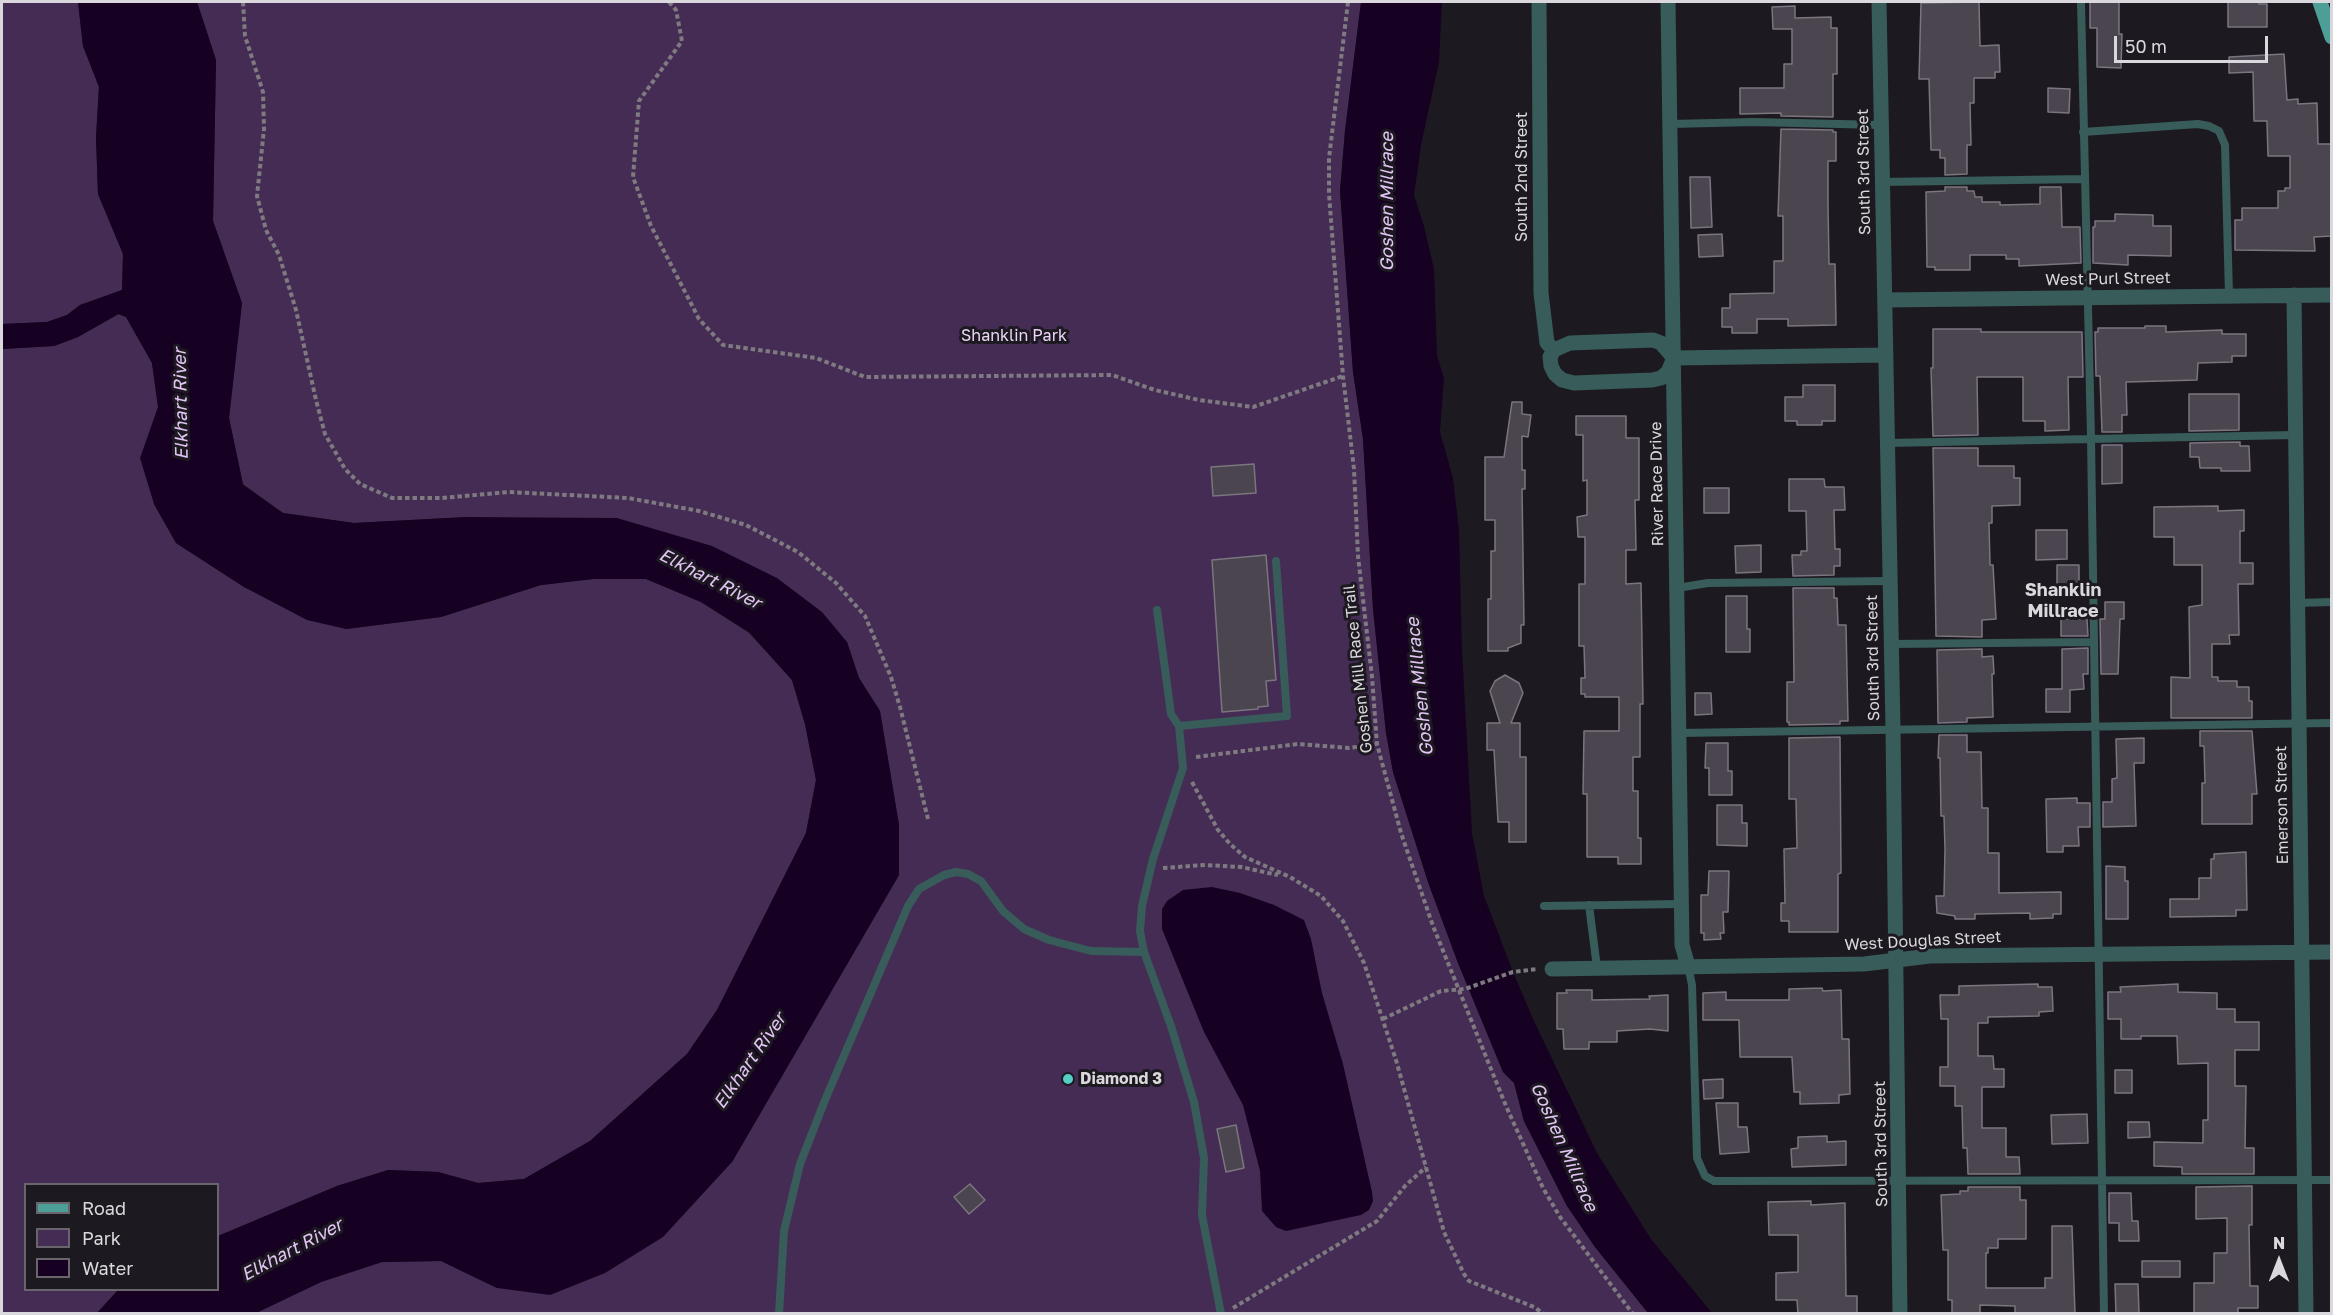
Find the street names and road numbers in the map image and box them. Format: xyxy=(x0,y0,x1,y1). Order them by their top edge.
street label: South 3rd Street xyxy=(1853,109,1875,235)
street label: South 2nd Street xyxy=(1512,112,1532,242)
street label: West Purl Street xyxy=(2045,268,2171,290)
street label: River Race Drive xyxy=(1646,421,1668,547)
street label: Goshen Mill Race Trail xyxy=(1340,584,1376,754)
street label: South 3rd Street xyxy=(1862,595,1884,721)
street label: Emerson Street xyxy=(2271,745,2293,865)
street label: West Douglas Street xyxy=(1844,927,2002,955)
street label: South 3rd Street xyxy=(1870,1081,1892,1207)

